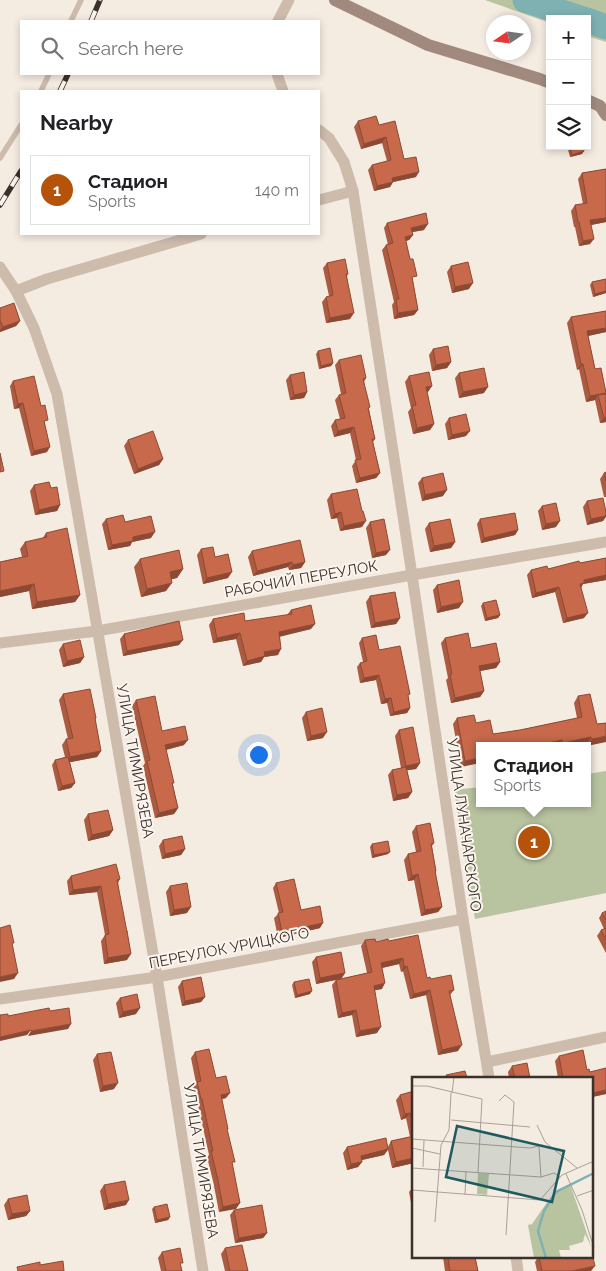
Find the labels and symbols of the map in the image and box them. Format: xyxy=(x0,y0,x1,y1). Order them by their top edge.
north arrow xyxy=(486,15,531,60)
street label: РАБОЧИЙ ПЕРЕУЛОК xyxy=(223,557,380,601)
street label: УЛИЦА ТИМИРЯЗЕВА xyxy=(113,682,157,840)
street label: УЛИЦА ЛУНАЧАРСКОГО xyxy=(443,737,485,913)
your location xyxy=(246,742,272,768)
pin: 1 xyxy=(518,823,550,861)
street label: ПЕРЕУЛОК УРИЦКОГО xyxy=(147,924,311,972)
inset map xyxy=(412,1077,594,1258)
street label: УЛИЦА ТИМИРЯЗЕВА xyxy=(180,1082,222,1240)

